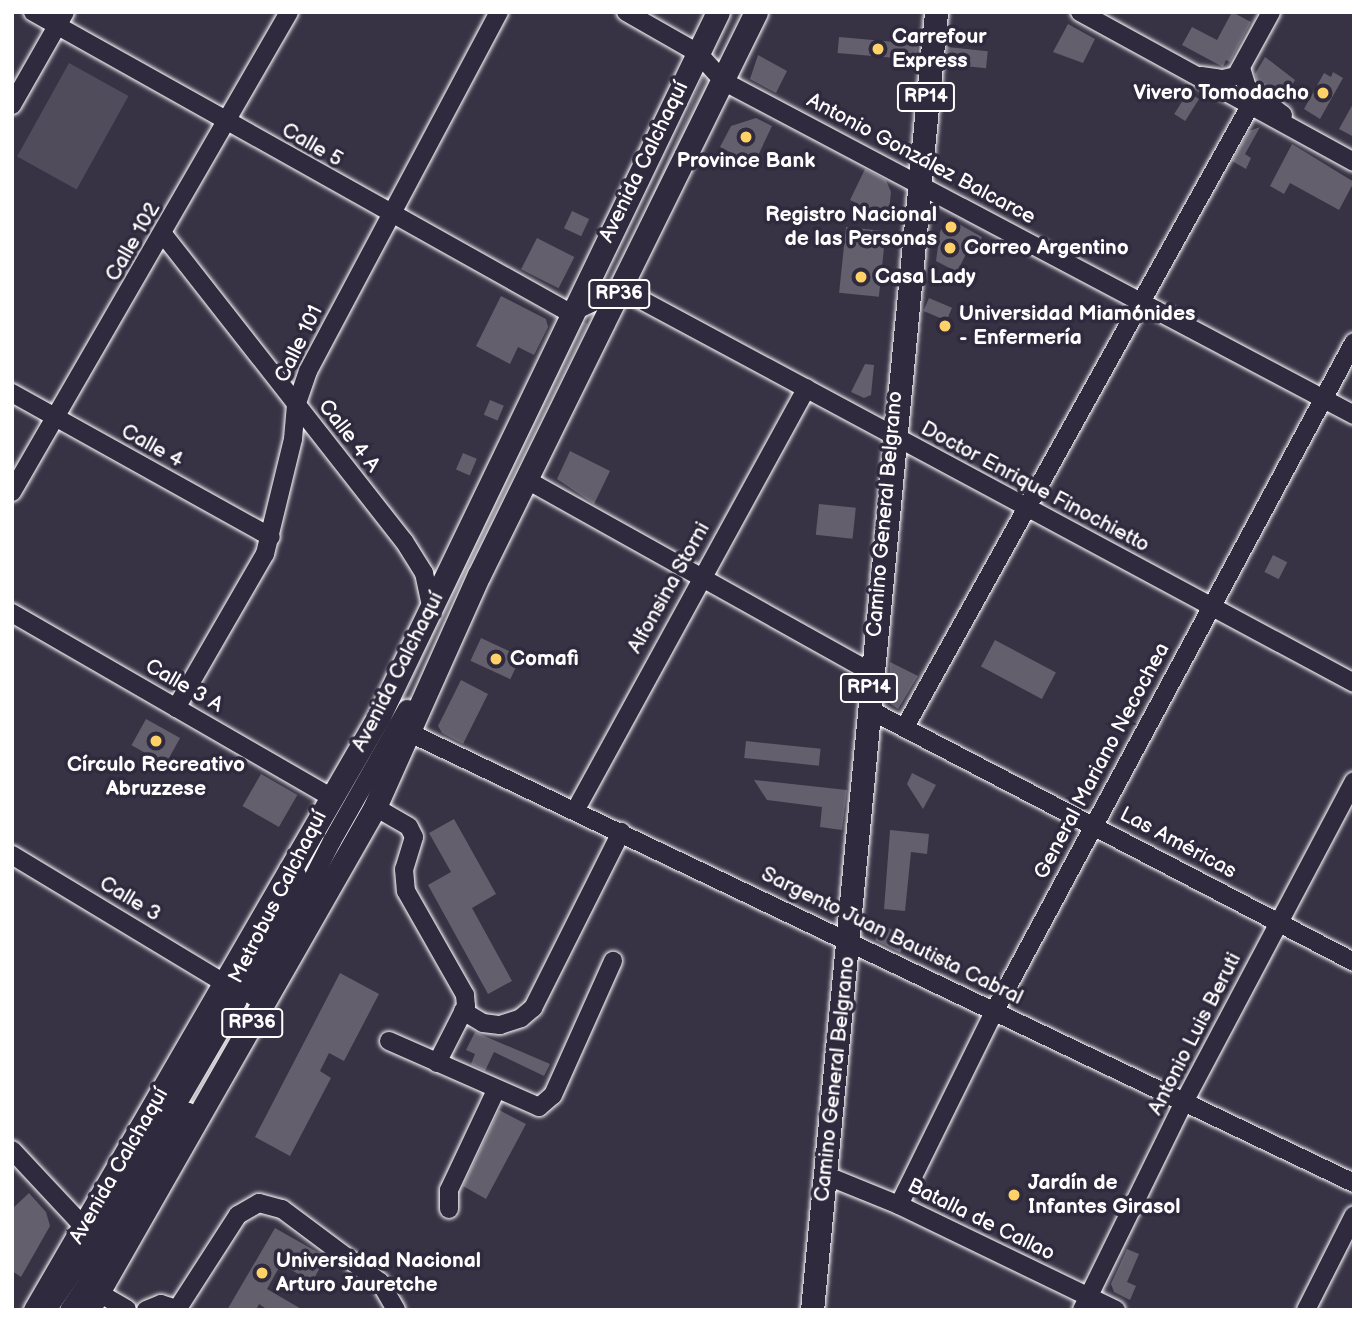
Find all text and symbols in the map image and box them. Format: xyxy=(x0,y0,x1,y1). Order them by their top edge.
place label: Carrefour Express xyxy=(892,24,987,74)
marker: Carrefour Express xyxy=(870,41,886,57)
street label: Avenida Calchaquí xyxy=(594,77,694,247)
place label: Vivero Tomodacho xyxy=(1133,80,1309,106)
road number: RP14 xyxy=(896,82,956,113)
marker: Vivero Tomodacho xyxy=(1315,85,1331,101)
street label: Antonio González Balcarce xyxy=(802,88,1040,230)
street label: Calle 5 xyxy=(277,118,347,172)
marker: Province Bank xyxy=(738,129,754,145)
place label: Province Bank xyxy=(677,148,815,174)
street label: Calle 102 xyxy=(100,198,166,286)
place label: Registro Nacional de las Personas xyxy=(765,202,937,252)
marker: Registro Nacional de las Personas xyxy=(943,219,959,235)
place label: Correo Argentino xyxy=(964,235,1129,261)
marker: Correo Argentino xyxy=(942,240,958,256)
place label: Casa Lady xyxy=(875,264,976,290)
marker: Casa Lady xyxy=(853,269,869,285)
road number: RP36 xyxy=(588,278,650,310)
street label: Calle 101 xyxy=(270,301,328,387)
place label: Universidad Miamónides - Enfermería xyxy=(959,301,1195,351)
marker: Universidad Miamónides - Enfermería xyxy=(937,318,953,334)
street label: Camino General Belgrano xyxy=(862,390,908,638)
street label: Calle 4 A xyxy=(313,395,385,477)
street label: Doctor Enrique Finochietto xyxy=(917,416,1153,558)
street label: Calle 4 xyxy=(117,419,187,473)
street label: Alfonsina Storni xyxy=(622,518,716,658)
street label: Avenida Calchaquí xyxy=(347,588,449,756)
street label: General Mariano Necochea xyxy=(1029,638,1175,884)
place label: Comafi xyxy=(510,646,579,672)
marker: Comafi xyxy=(488,651,504,667)
street label: Calle 3 A xyxy=(141,654,227,718)
road number: RP14 xyxy=(839,673,899,704)
marker: Círculo Recreativo Abruzzese xyxy=(148,733,164,749)
place label: Círculo Recreativo Abruzzese xyxy=(67,752,245,802)
street label: Las Américas xyxy=(1115,802,1241,884)
street label: Metrobus Calchaquí xyxy=(224,806,332,988)
street label: Sargento Juan Bautista Cabral xyxy=(757,861,1027,1011)
street label: Calle 3 xyxy=(95,871,165,927)
street label: Antonio Luis Beruti xyxy=(1143,949,1247,1119)
street label: Camino General Belgrano xyxy=(810,955,860,1203)
road number: RP36 xyxy=(220,1007,284,1038)
street label: Avenida Calchaquí xyxy=(64,1084,174,1248)
place label: Jardín de Infantes Girasol xyxy=(1028,1170,1181,1220)
street label: Batalla de Callao xyxy=(903,1173,1059,1267)
marker: Jardín de Infantes Girasol xyxy=(1006,1187,1022,1203)
place label: Universidad Nacional Arturo Jauretche xyxy=(276,1248,481,1298)
marker: Universidad Nacional Arturo Jauretche xyxy=(254,1265,270,1281)

